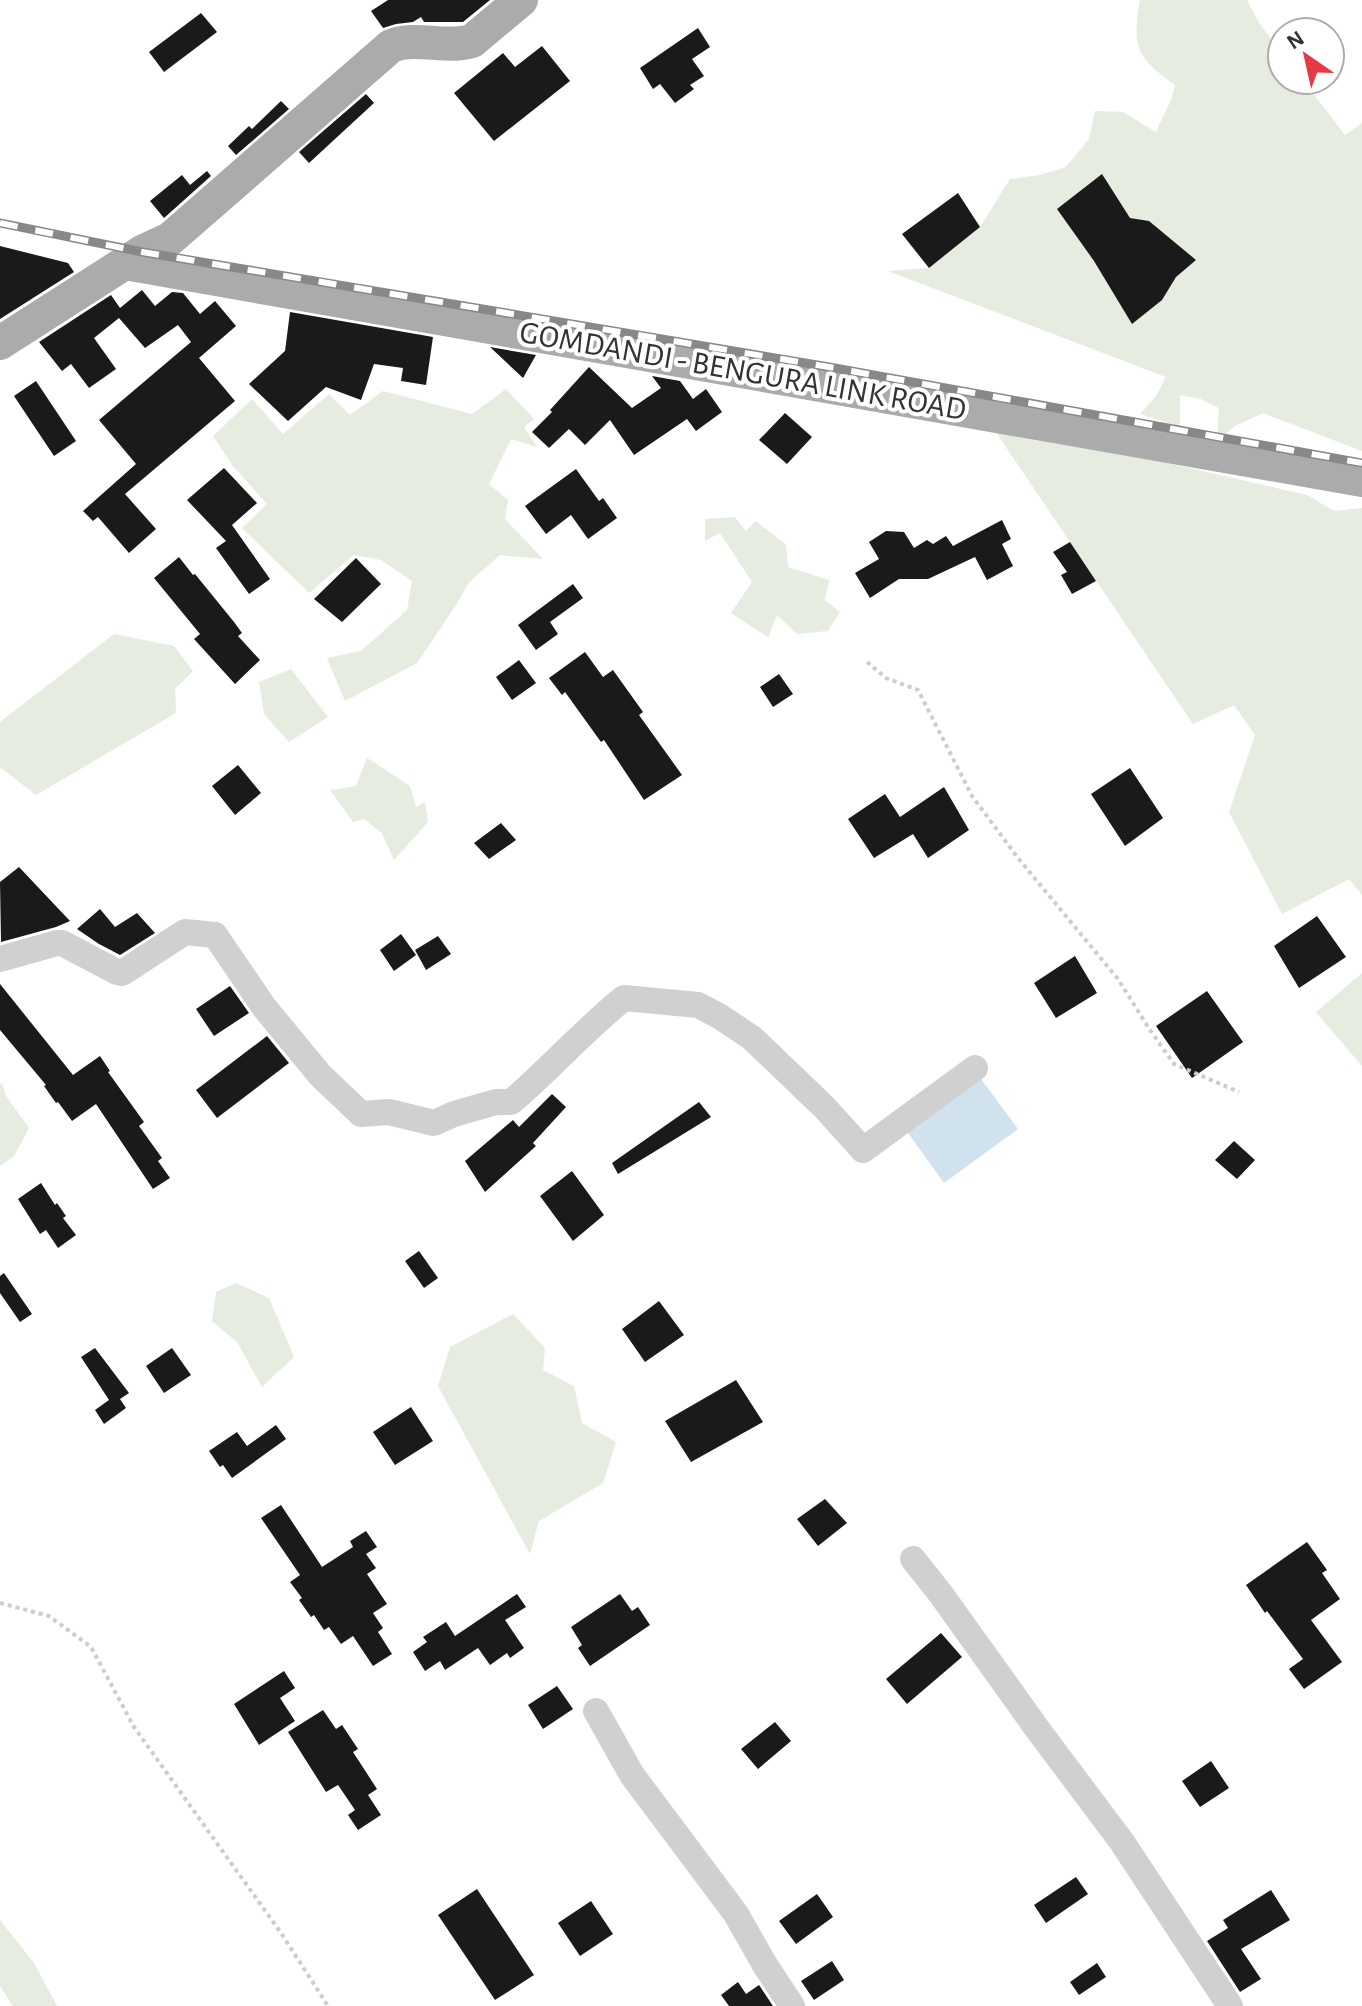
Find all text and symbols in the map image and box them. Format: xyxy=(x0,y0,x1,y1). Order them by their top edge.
north arrow xyxy=(1266,16,1346,96)
text: N xyxy=(1283,27,1308,54)
street label: GOMDANDI - BENGURA LINK ROAD xyxy=(517,316,969,426)

